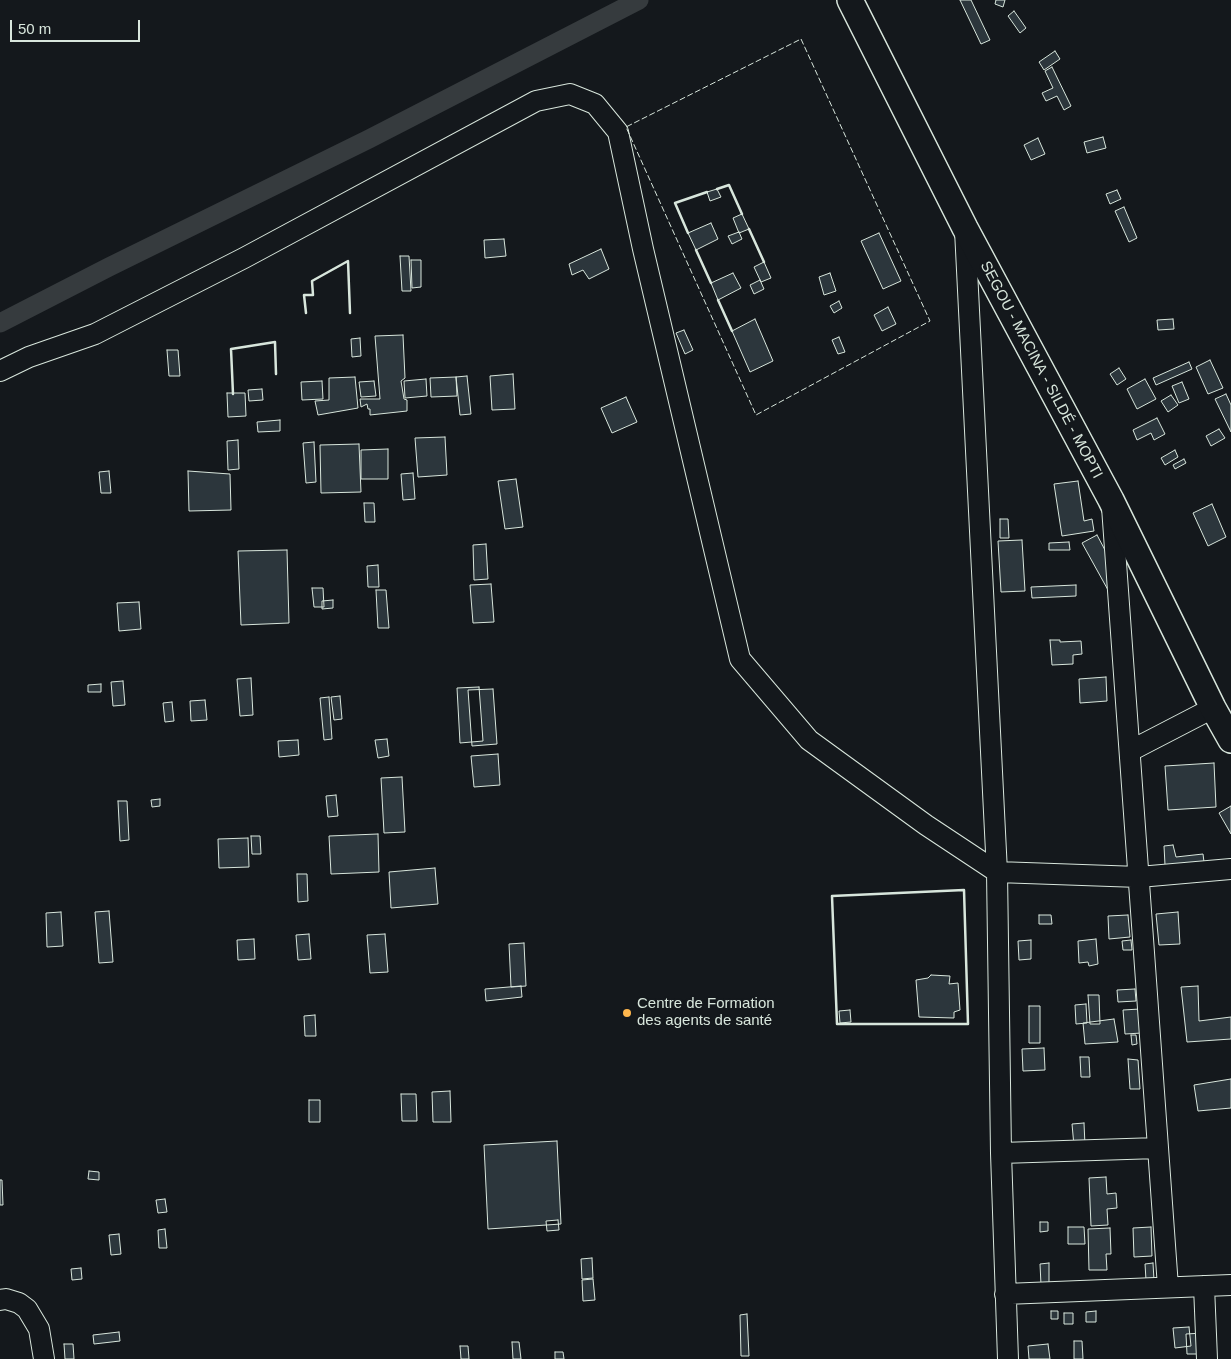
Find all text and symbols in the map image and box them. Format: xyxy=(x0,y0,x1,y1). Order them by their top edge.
scale bar xyxy=(12,10,142,42)
text: 50 m xyxy=(18,20,51,37)
street label: SEGOU - MACINA - SILDÉ - MOPTI xyxy=(976,258,1106,482)
place label: Centre de Formation des agents de santé xyxy=(637,995,775,1030)
marker: Centre de Formation des agents de santé xyxy=(621,1007,633,1019)

